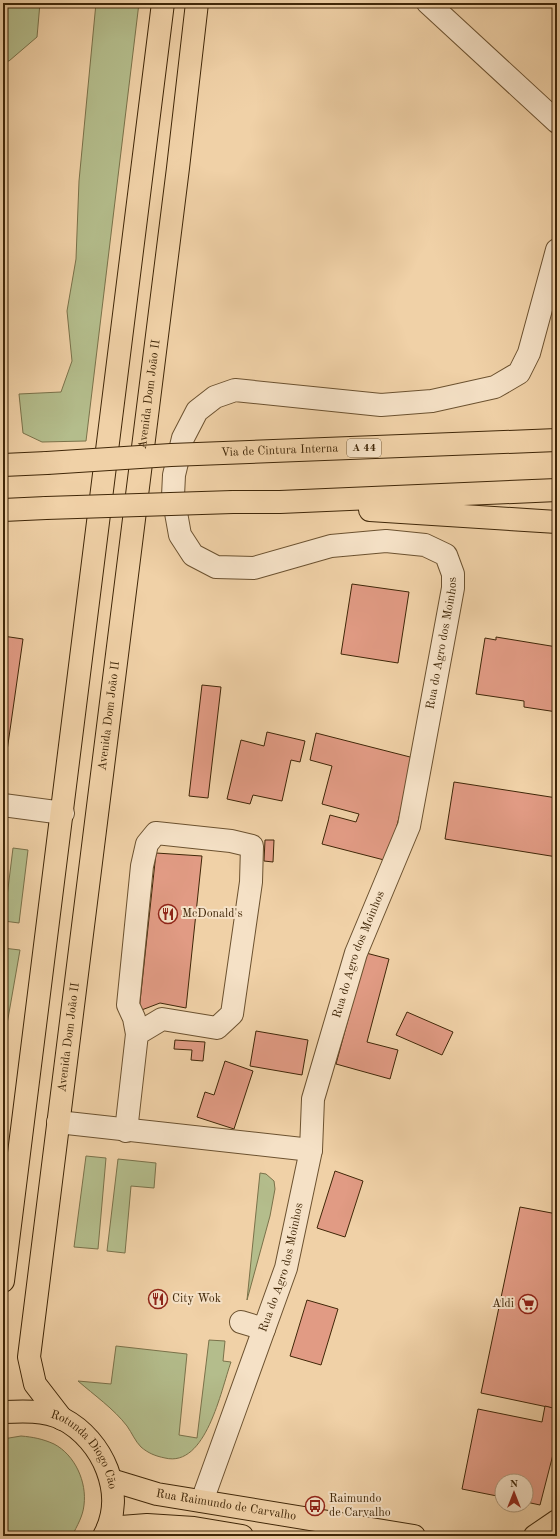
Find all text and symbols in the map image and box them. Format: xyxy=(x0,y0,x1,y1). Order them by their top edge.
street label: Avenida Dom João II xyxy=(137,339,162,450)
road number: A 44 xyxy=(347,439,381,457)
street label: Via de Cintura Interna xyxy=(221,442,339,459)
street label: Rua do Agro dos Moinhos xyxy=(425,577,459,710)
street label: Avenida Dom João II xyxy=(97,660,122,771)
street label: Rua do Agro dos Moinhos xyxy=(331,889,387,1020)
restaurant icon: McDonald's xyxy=(157,903,179,925)
place label: McDonald's xyxy=(182,908,243,920)
street label: Avenida Dom João II xyxy=(56,982,82,1093)
street label: Rua do Agro dos Moinhos xyxy=(257,1202,306,1334)
restaurant icon: City Wok xyxy=(147,1288,169,1310)
place label: City Wok xyxy=(172,1293,221,1305)
supermarket icon: Aldi xyxy=(517,1293,539,1315)
place label: Aldi xyxy=(492,1298,514,1310)
street label: Rotunda Diogo Cão xyxy=(49,1409,118,1490)
north arrow xyxy=(494,1473,534,1513)
text: N xyxy=(510,1479,519,1490)
street label: Rua Raimundo de Carvalho xyxy=(155,1488,297,1523)
place label: Raimundo de Carvalho xyxy=(329,1493,391,1519)
bus stop icon: Raimundo de Carvalho xyxy=(304,1495,326,1517)

